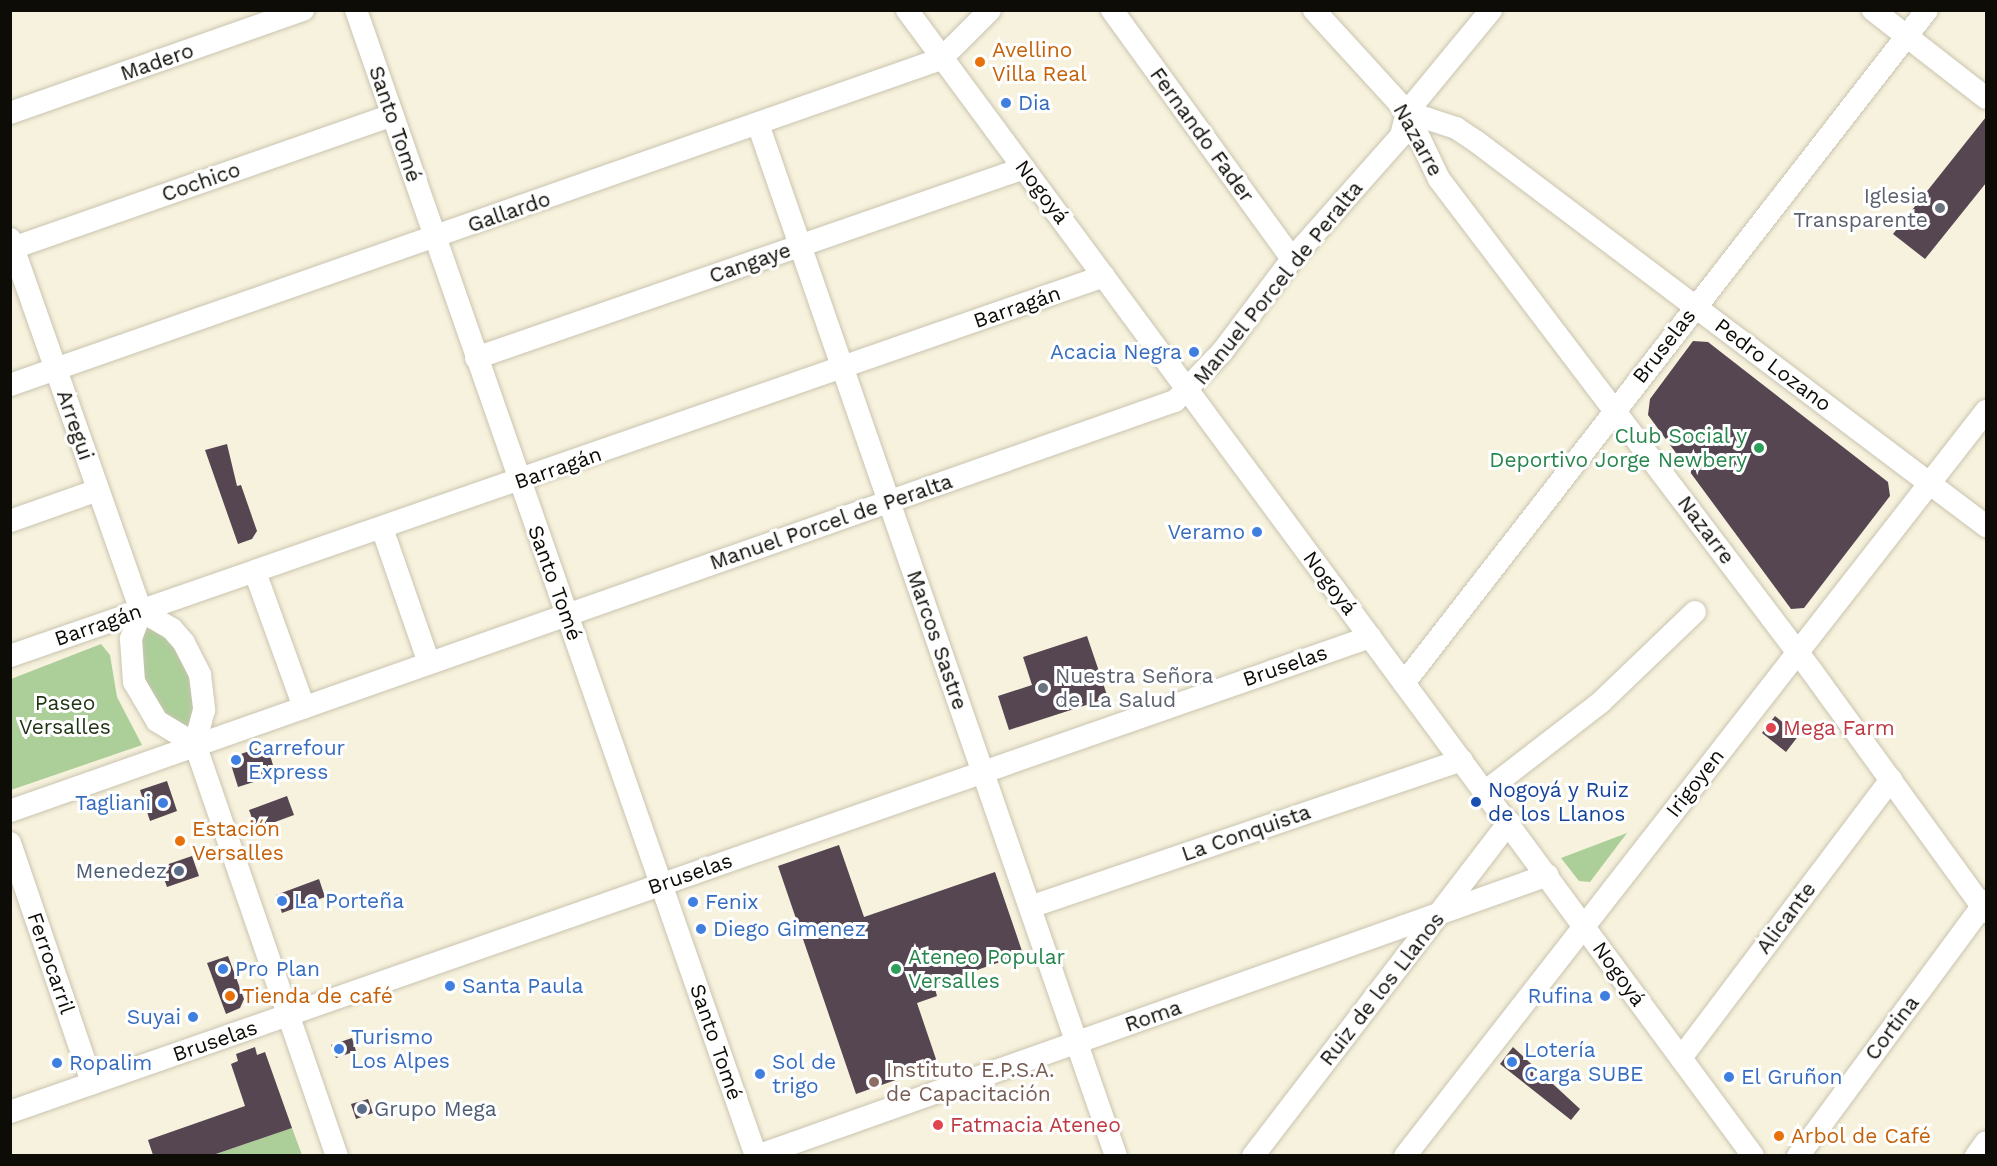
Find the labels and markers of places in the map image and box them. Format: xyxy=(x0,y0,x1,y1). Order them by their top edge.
place label: Avellino Villa Real xyxy=(992,37,1087,87)
marker: Avellino Villa Real xyxy=(973,55,987,69)
place label: Dia xyxy=(1018,90,1051,116)
marker: Dia xyxy=(999,96,1013,110)
place label: Iglesia Transparente xyxy=(1793,183,1928,233)
marker: Iglesia Transparente xyxy=(1933,201,1947,215)
place label: Acacia Negra xyxy=(1050,339,1182,365)
marker: Acacia Negra xyxy=(1187,345,1201,359)
place label: Club Social y Deportivo Jorge Newbery xyxy=(1489,423,1747,473)
marker: Club Social y Deportivo Jorge Newbery xyxy=(1752,441,1766,455)
place label: Veramo xyxy=(1167,519,1245,545)
marker: Veramo xyxy=(1250,525,1264,539)
place label: Nuestra Señora de La Salud xyxy=(1055,663,1214,713)
marker: Nuestra Señora de La Salud xyxy=(1036,681,1050,695)
place label: Mega Farm xyxy=(1783,715,1895,741)
marker: Mega Farm xyxy=(1764,721,1778,735)
place label: Carrefour Express xyxy=(248,735,345,785)
marker: Carrefour Express xyxy=(229,753,243,767)
place label: Nogoyá y Ruiz de los Llanos xyxy=(1488,777,1630,827)
place label: Tagliani xyxy=(75,790,151,816)
marker: Nogoyá y Ruiz de los Llanos xyxy=(1469,795,1483,809)
marker: Tagliani xyxy=(156,796,170,810)
place label: Estación Versalles xyxy=(192,816,284,866)
marker: Estación Versalles xyxy=(173,834,187,848)
place label: Menedez xyxy=(76,858,167,884)
marker: Menedez xyxy=(172,864,186,878)
place label: La Porteña xyxy=(294,888,405,914)
place label: Fenix xyxy=(705,889,759,915)
marker: La Porteña xyxy=(275,894,289,908)
marker: Fenix xyxy=(686,895,700,909)
place label: Diego Gimenez xyxy=(713,916,866,942)
marker: Diego Gimenez xyxy=(694,922,708,936)
place label: Ateneo Popular Versalles xyxy=(908,944,1065,994)
place label: Pro Plan xyxy=(235,956,320,982)
marker: Pro Plan xyxy=(216,962,230,976)
marker: Ateneo Popular Versalles xyxy=(889,962,903,976)
place label: Santa Paula xyxy=(462,973,584,999)
marker: Santa Paula xyxy=(443,979,457,993)
place label: Tienda de café xyxy=(242,983,393,1009)
place label: Rufina xyxy=(1528,983,1593,1009)
marker: Tienda de café xyxy=(223,989,237,1003)
marker: Rufina xyxy=(1598,989,1612,1003)
place label: Suyai xyxy=(127,1004,181,1030)
marker: Suyai xyxy=(186,1010,200,1024)
place label: Turismo Los Alpes xyxy=(351,1024,451,1074)
place label: Lotería Carga SUBE xyxy=(1524,1037,1644,1087)
marker: Turismo Los Alpes xyxy=(332,1042,346,1056)
place label: Sol de trigo xyxy=(772,1049,837,1099)
place label: Ropalim xyxy=(69,1050,152,1076)
marker: Lotería Carga SUBE xyxy=(1505,1055,1519,1069)
marker: Ropalim xyxy=(50,1056,64,1070)
place label: Instituto E.P.S.A. de Capacitación xyxy=(886,1057,1055,1107)
place label: El Gruñon xyxy=(1741,1064,1843,1090)
marker: Sol de trigo xyxy=(753,1067,767,1081)
marker: El Gruñon xyxy=(1722,1070,1736,1084)
marker: Instituto E.P.S.A. de Capacitación xyxy=(867,1075,881,1089)
place label: Grupo Mega xyxy=(374,1096,497,1122)
marker: Grupo Mega xyxy=(355,1102,369,1116)
place label: Fatmacia Ateneo xyxy=(950,1112,1122,1138)
marker: Fatmacia Ateneo xyxy=(931,1118,945,1132)
place label: Arbol de Café xyxy=(1791,1123,1931,1149)
marker: Arbol de Café xyxy=(1772,1129,1786,1143)

